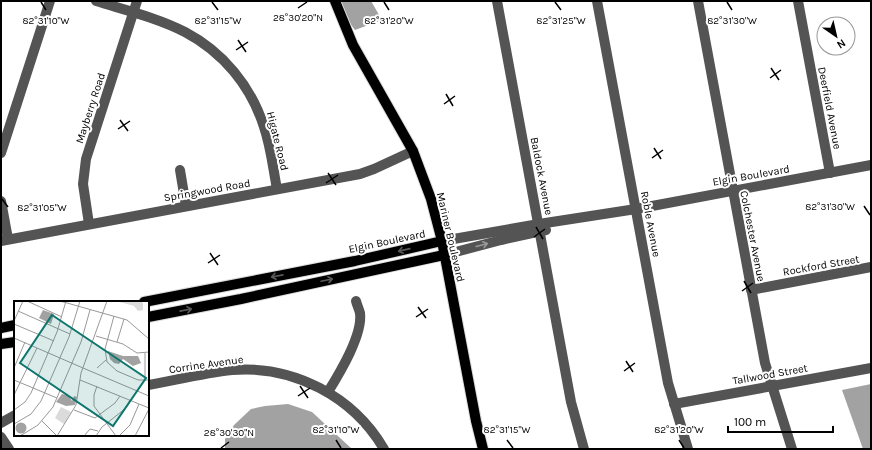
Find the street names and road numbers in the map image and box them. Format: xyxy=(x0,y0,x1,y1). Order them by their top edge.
street label: Deerfield Avenue xyxy=(815,66,844,151)
street label: Mayberry Road xyxy=(73,71,108,145)
street label: Higate Road xyxy=(264,110,291,172)
street label: Baldock Avenue xyxy=(528,136,556,217)
street label: Elgin Boulevard xyxy=(711,162,791,189)
street label: Springwood Road xyxy=(163,176,251,205)
street label: Roble Avenue xyxy=(638,190,663,258)
street label: Colchester Avenue xyxy=(737,190,768,283)
street label: Mariner Boulevard xyxy=(434,191,467,283)
street label: Elgin Boulevard xyxy=(347,227,427,256)
street label: Rockford Street xyxy=(782,252,860,279)
street label: Corrine Avenue xyxy=(168,353,244,376)
street label: Tallwood Street xyxy=(731,361,809,388)

